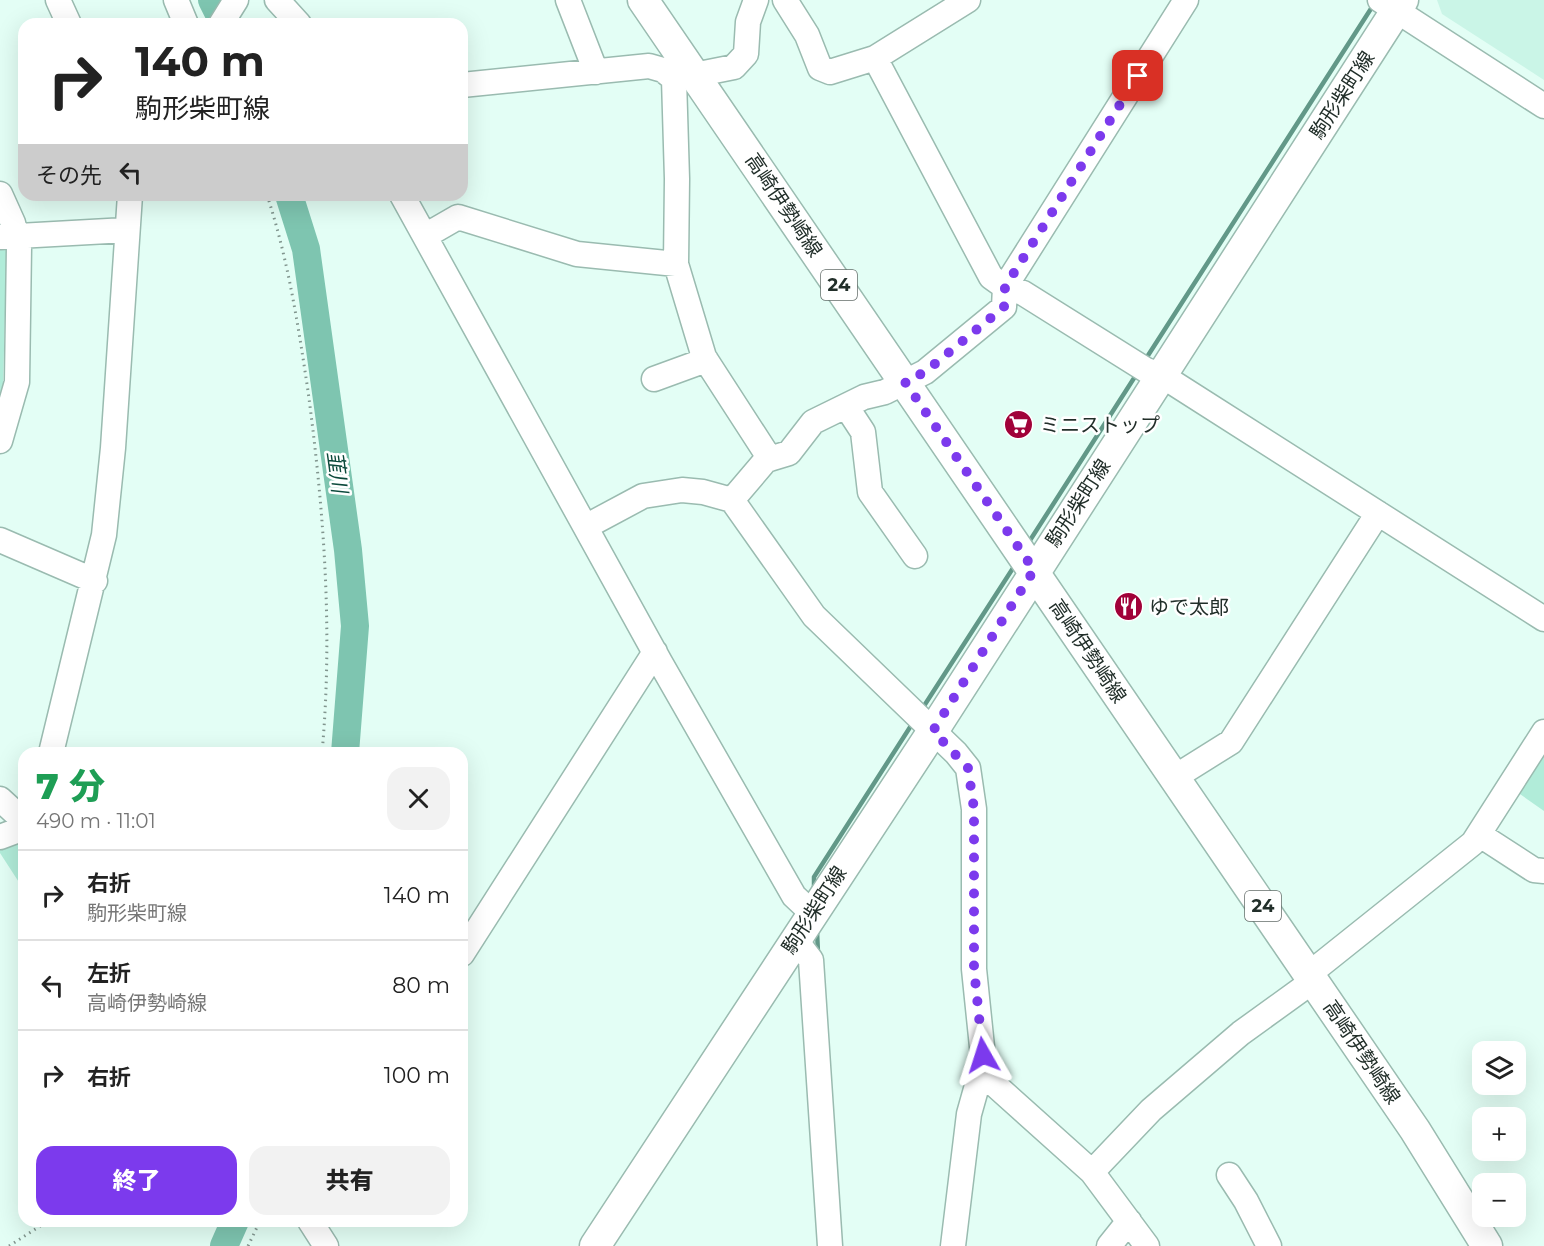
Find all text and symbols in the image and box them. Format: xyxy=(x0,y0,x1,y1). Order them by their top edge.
text: 140 m xyxy=(135,35,265,87)
icon: right xyxy=(36,42,114,120)
street label: 駒形柴町線 xyxy=(1305,47,1379,143)
pin xyxy=(1112,50,1163,101)
icon: arrive xyxy=(1121,59,1154,92)
text: 駒形柴町線 xyxy=(135,92,270,125)
street label: 高崎伊勢崎線 xyxy=(740,149,828,261)
icon: left xyxy=(114,156,147,189)
text: その先 xyxy=(36,162,102,189)
road number: 24 xyxy=(821,270,857,300)
supermarket icon: ミニストップ xyxy=(1003,409,1035,441)
place label: ミニストップ xyxy=(1040,413,1160,437)
water label: 韮川 xyxy=(322,449,353,496)
street label: 駒形柴町線 xyxy=(1041,455,1115,551)
restaurant icon: ゆで太郎 xyxy=(1112,591,1144,623)
street label: 高崎伊勢崎線 xyxy=(1044,595,1132,707)
place label: ゆで太郎 xyxy=(1149,595,1229,619)
text: 7 分 xyxy=(36,764,105,808)
button: close xyxy=(387,767,450,830)
text: 490 m · 11:01 xyxy=(36,809,156,833)
street label: 駒形柴町線 xyxy=(777,862,851,958)
text: 右折 xyxy=(87,870,131,897)
icon: right xyxy=(36,879,69,912)
text: 140 m xyxy=(384,882,450,909)
road number: 24 xyxy=(1245,891,1281,921)
text: 駒形柴町線 xyxy=(87,901,187,925)
text: 左折 xyxy=(87,960,131,987)
icon: left xyxy=(36,969,69,1002)
text: 80 m xyxy=(392,972,450,999)
text: 高崎伊勢崎線 xyxy=(87,991,207,1015)
street label: 高崎伊勢崎線 xyxy=(1318,996,1406,1108)
position arrow xyxy=(951,1023,1015,1087)
map controls xyxy=(1472,1041,1526,1227)
button: layers xyxy=(1472,1041,1526,1095)
icon: right xyxy=(36,1059,69,1092)
text: 100 m xyxy=(384,1062,450,1089)
text: 右折 xyxy=(87,1064,131,1091)
button: + xyxy=(1472,1107,1526,1161)
button: 終了 xyxy=(36,1146,237,1215)
button: 共有 xyxy=(249,1146,450,1215)
button: − xyxy=(1472,1173,1526,1227)

